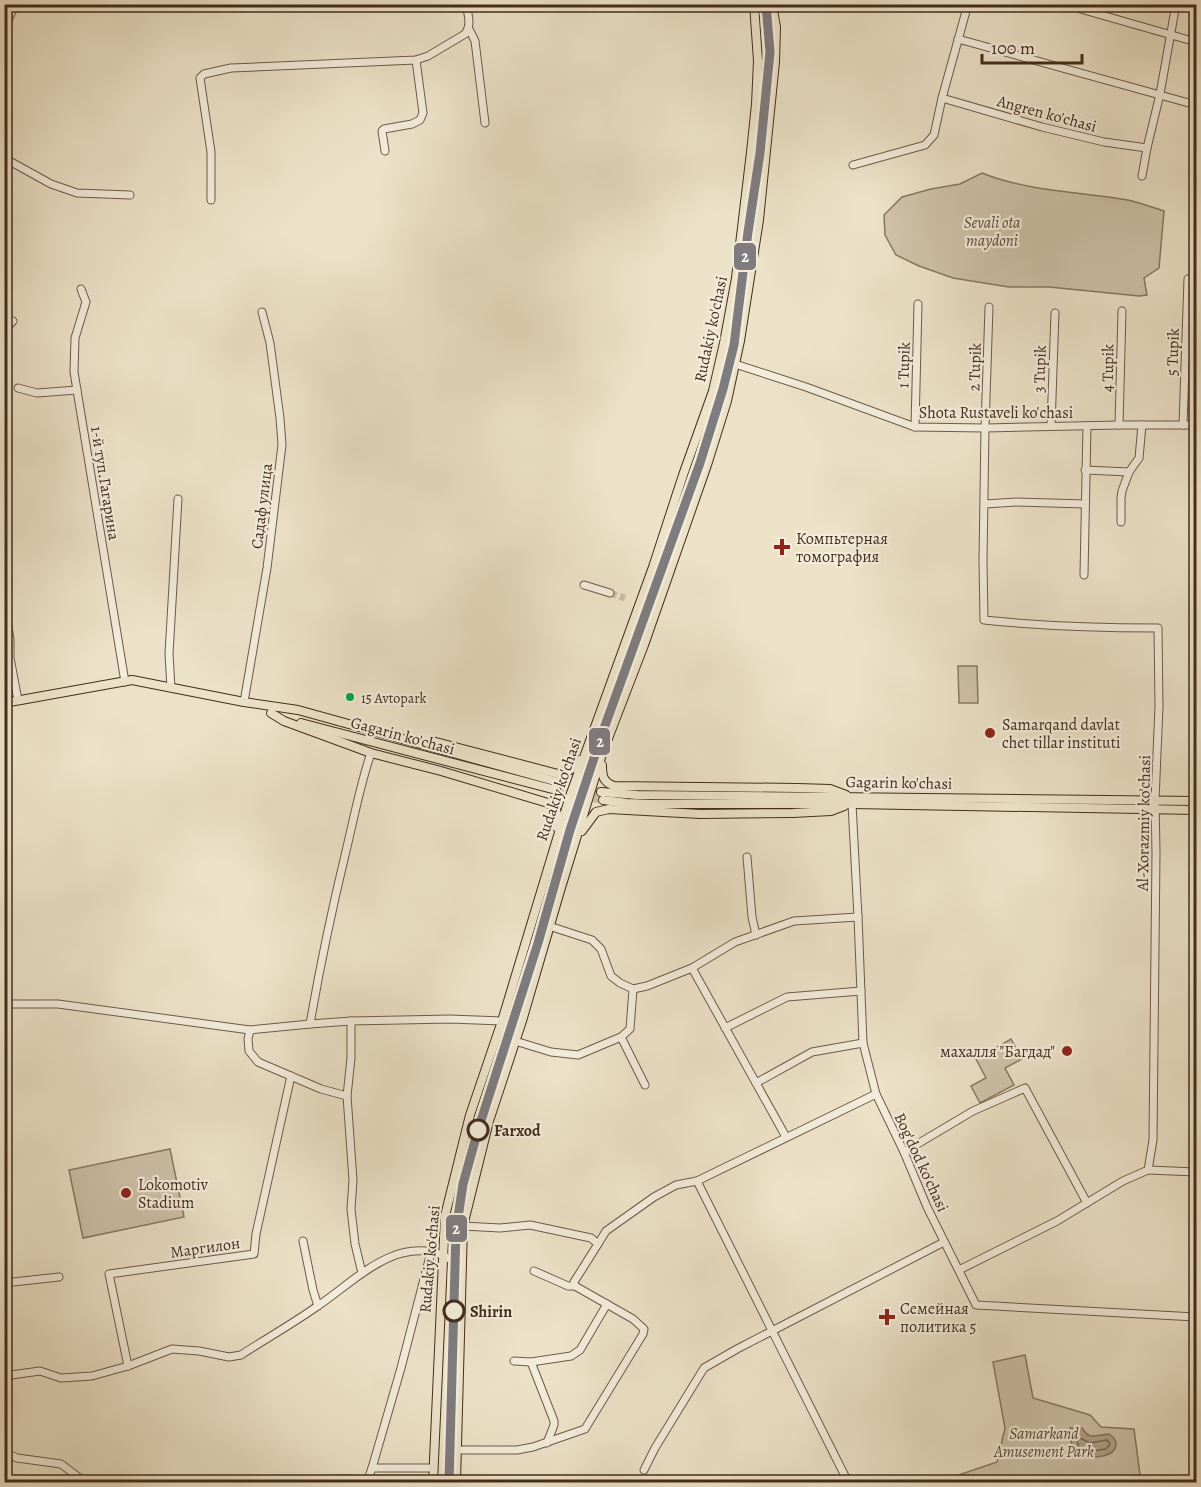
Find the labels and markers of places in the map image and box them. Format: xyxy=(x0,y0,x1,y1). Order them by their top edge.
place label: Компьтерная томография xyxy=(796,528,888,568)
marker: Компьтерная томография xyxy=(773,538,791,556)
place label: 15 Avtopark xyxy=(361,689,427,708)
marker: 15 Avtopark xyxy=(344,691,356,703)
place label: Samarqand davlat chet tillar instituti xyxy=(1002,714,1121,754)
marker: Samarqand davlat chet tillar instituti xyxy=(983,726,997,740)
place label: махалля "Багдад" xyxy=(940,1041,1055,1063)
marker: махалля "Багдад" xyxy=(1060,1044,1074,1058)
marker: Farxod xyxy=(467,1119,489,1141)
place label: Farxod xyxy=(494,1120,541,1142)
place label: Lokomotiv Stadium xyxy=(138,1174,209,1214)
marker: Lokomotiv Stadium xyxy=(119,1186,133,1200)
place label: Семейная политика 5 xyxy=(900,1298,977,1338)
marker: Shirin xyxy=(443,1300,465,1322)
place label: Shirin xyxy=(470,1301,512,1323)
marker: Семейная политика 5 xyxy=(878,1308,896,1326)

